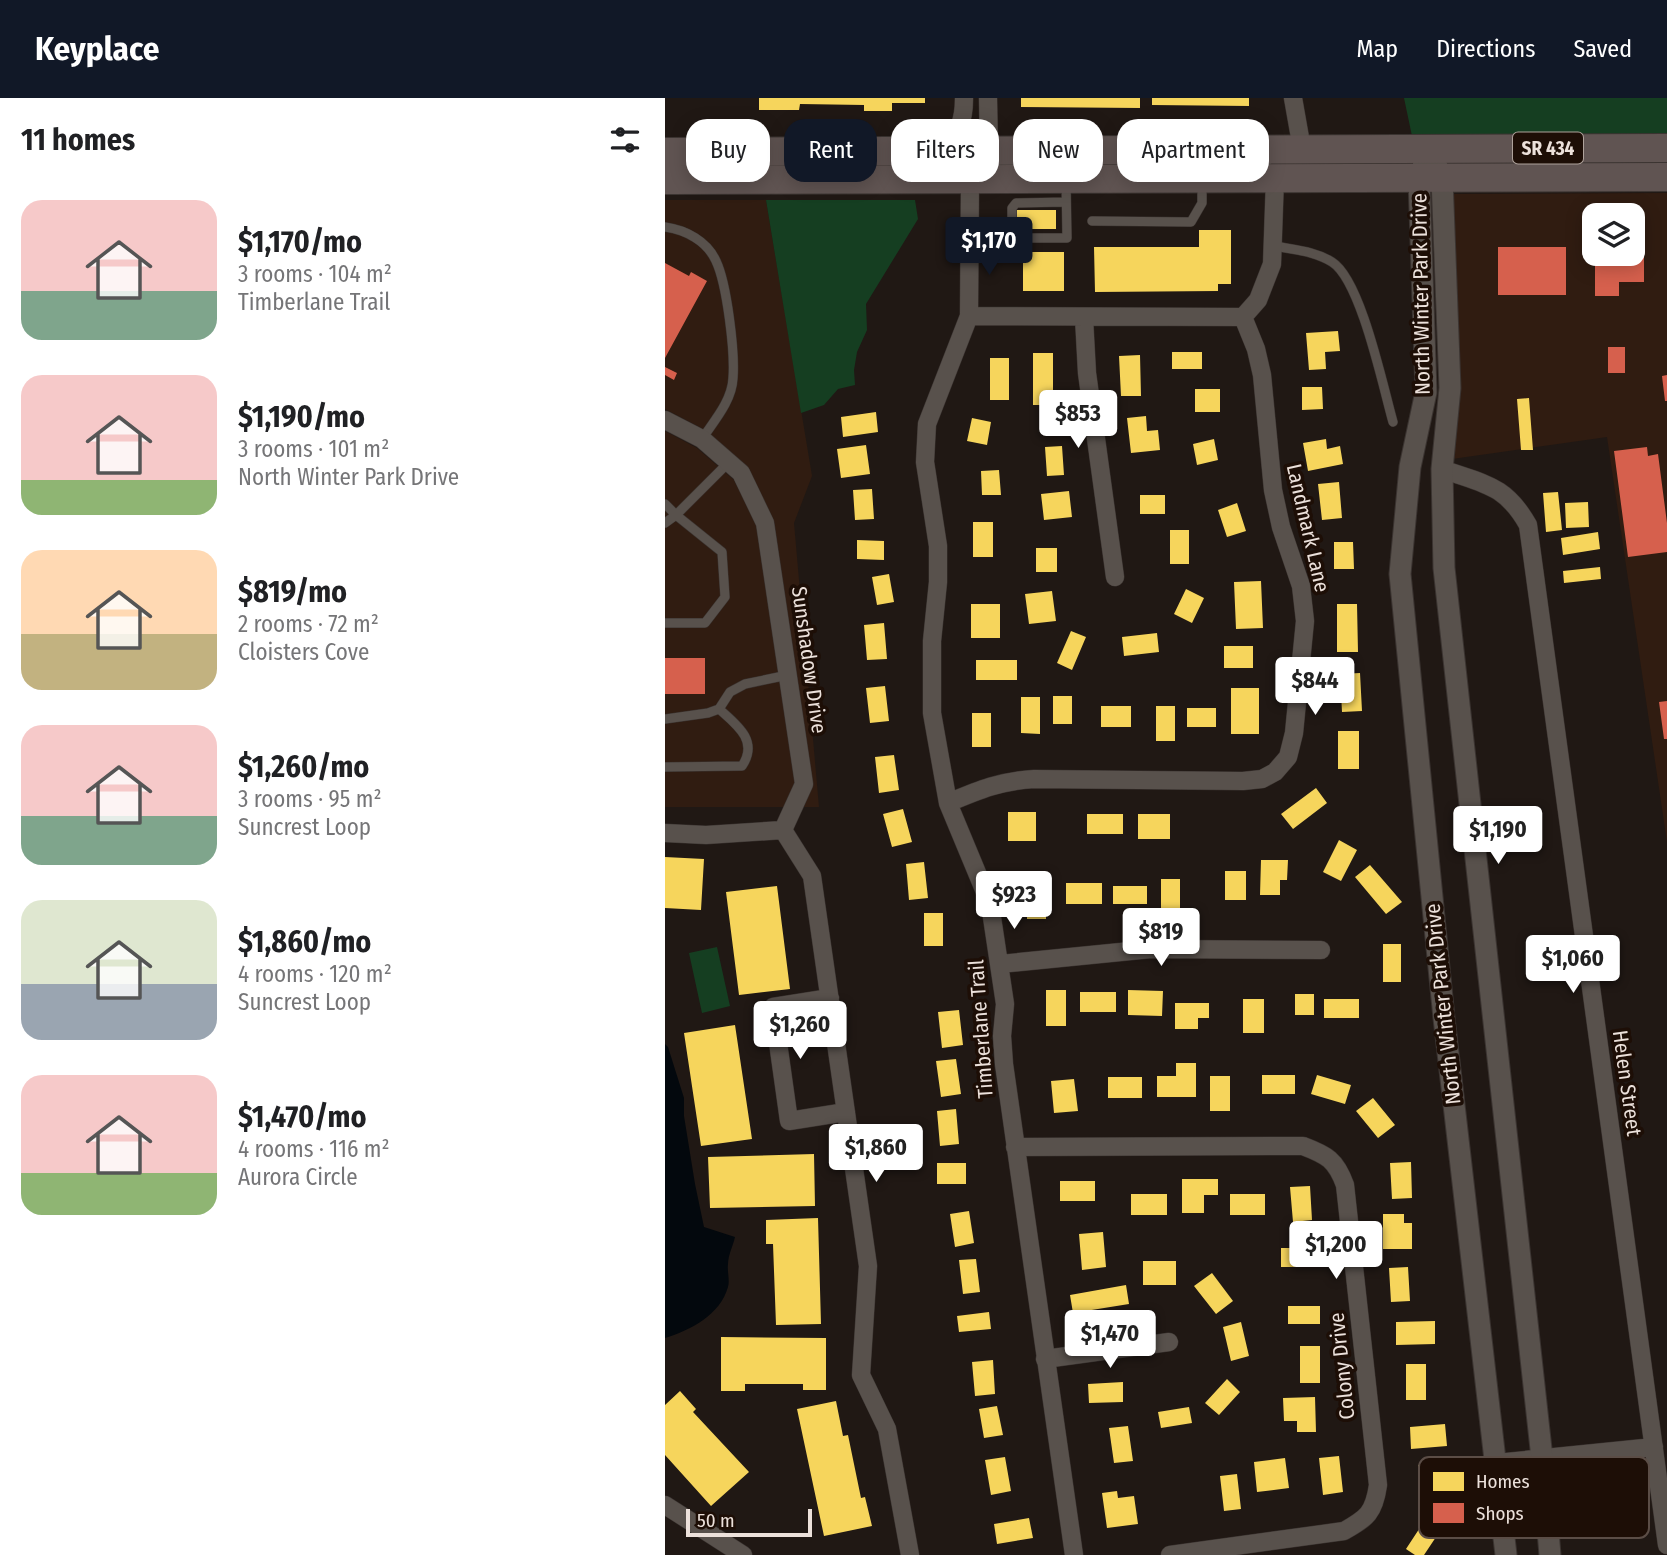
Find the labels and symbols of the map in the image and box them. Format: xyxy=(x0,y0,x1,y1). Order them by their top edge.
road number: SR 434 xyxy=(1513,132,1583,164)
street label: North Winter Park Drive xyxy=(1406,193,1436,395)
pin: $1,170 xyxy=(932,218,1046,277)
pin: $853 xyxy=(1037,390,1119,450)
street label: Landmark Lane xyxy=(1281,461,1335,595)
street label: Sunshadow Drive xyxy=(786,585,832,735)
pin: $844 xyxy=(1274,658,1356,717)
pin: $1,190 xyxy=(1441,806,1555,866)
pin: $923 xyxy=(973,872,1055,931)
street label: North Winter Park Drive xyxy=(1420,902,1466,1106)
pin: $819 xyxy=(1120,908,1202,968)
pin: $1,060 xyxy=(1516,936,1630,995)
street label: Timberlane Trail xyxy=(963,958,999,1099)
pin: $1,260 xyxy=(743,1002,857,1061)
street label: Helen Street xyxy=(1607,1028,1647,1138)
pin: $1,860 xyxy=(819,1124,933,1184)
pin: $1,200 xyxy=(1279,1222,1393,1281)
pin: $1,470 xyxy=(1053,1310,1167,1370)
street label: Colony Drive xyxy=(1323,1311,1361,1421)
legend xyxy=(1419,1457,1649,1538)
text: Homes xyxy=(1476,1470,1530,1493)
text: Shops xyxy=(1476,1502,1524,1525)
scale bar xyxy=(686,1506,812,1538)

